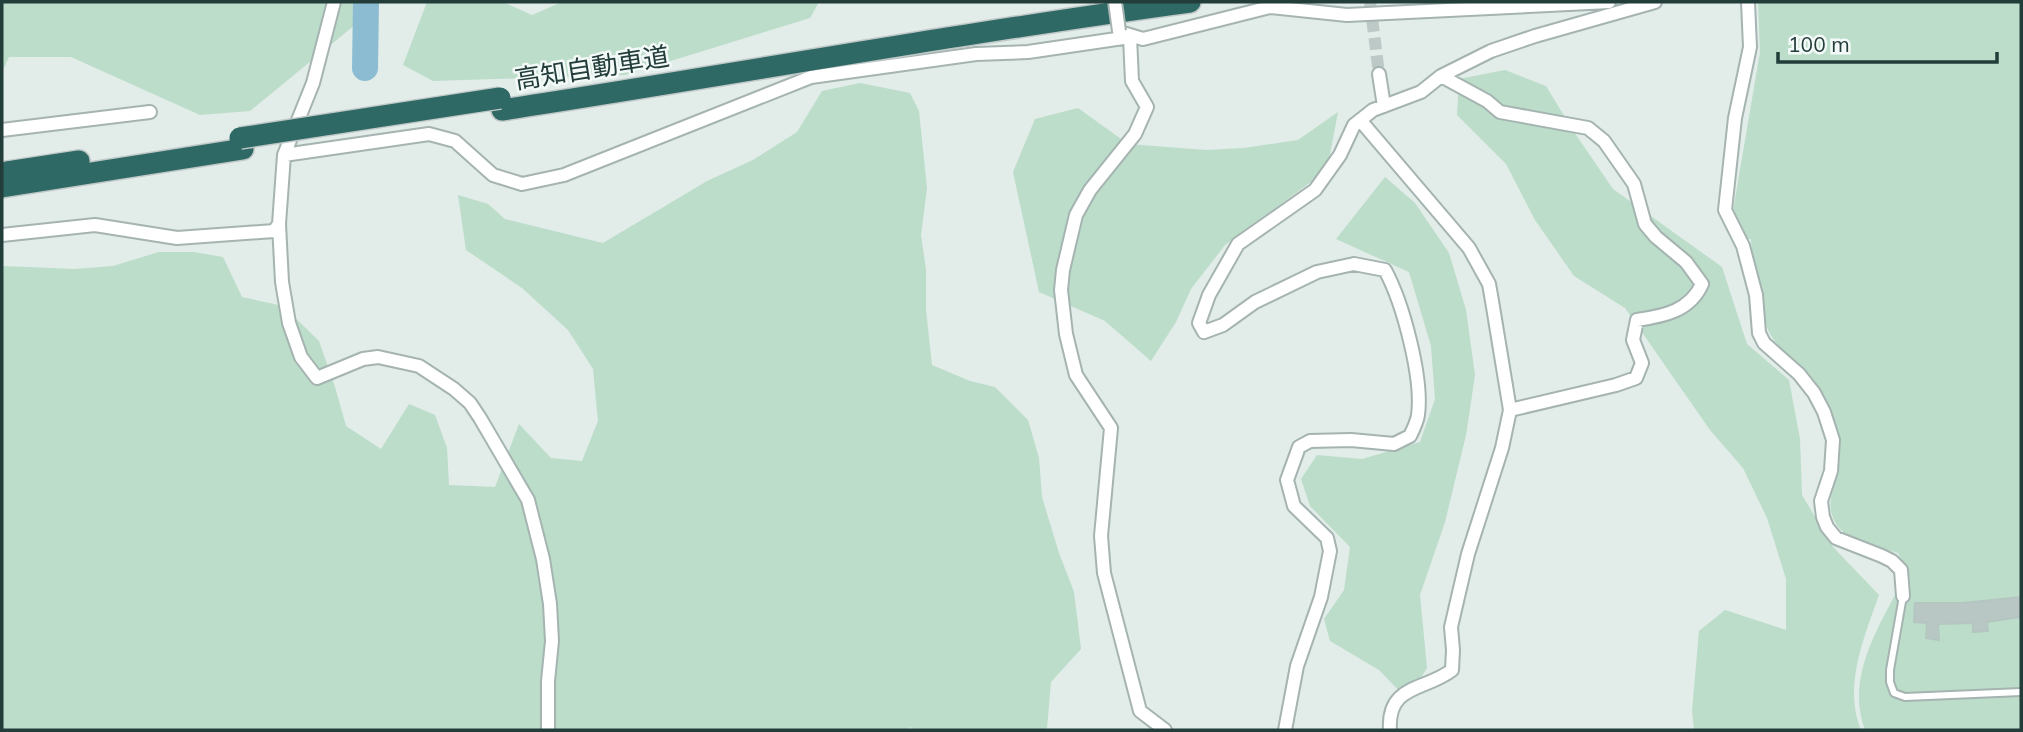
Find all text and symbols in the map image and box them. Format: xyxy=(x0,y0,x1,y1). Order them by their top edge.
scale bar xyxy=(1778,21,1997,65)
text: 100 m xyxy=(1788,31,1850,57)
street label: 高知自動車道 xyxy=(512,39,672,96)

